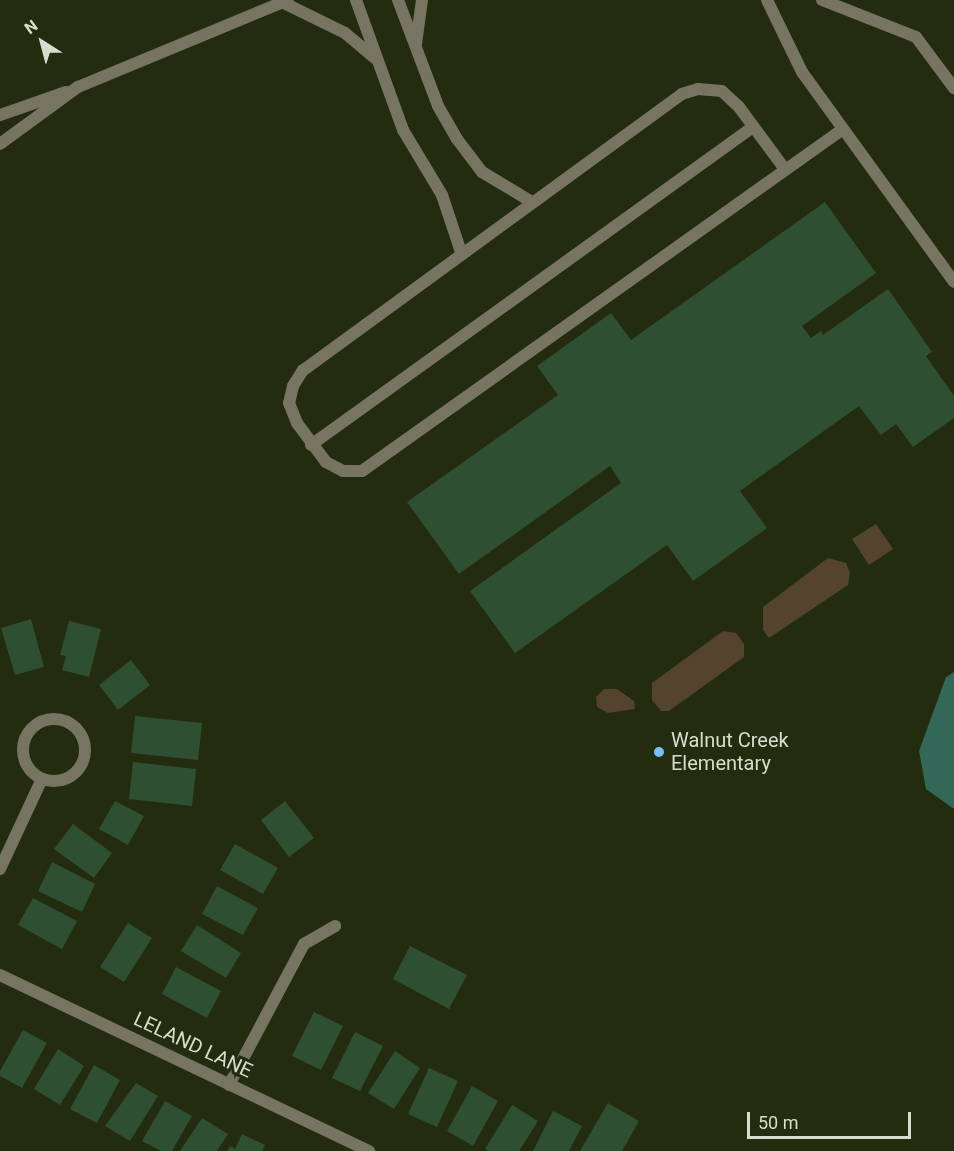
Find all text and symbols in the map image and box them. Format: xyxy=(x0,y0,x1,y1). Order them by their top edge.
north arrow xyxy=(12,12,72,72)
text: N xyxy=(21,16,41,38)
place label: Walnut Creek Elementary xyxy=(671,728,789,775)
marker: Walnut Creek Elementary xyxy=(652,745,666,759)
street label: LELAND LANE xyxy=(130,1007,256,1083)
scale bar xyxy=(750,1100,914,1138)
text: 50 m xyxy=(758,1112,798,1133)

